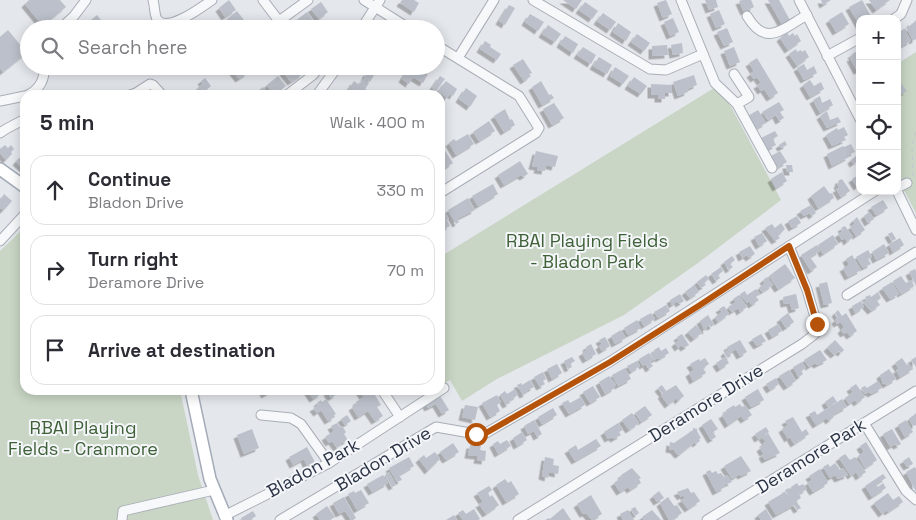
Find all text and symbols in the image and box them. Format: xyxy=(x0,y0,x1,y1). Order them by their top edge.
map controls xyxy=(856,15,901,195)
button: + xyxy=(856,15,901,60)
search box xyxy=(20,20,445,75)
icon: search xyxy=(38,34,66,62)
text: Search here xyxy=(78,35,188,60)
button: − xyxy=(856,60,901,105)
button: locate xyxy=(856,105,901,150)
text: 5 min xyxy=(40,109,94,136)
text: Walk · 400 m xyxy=(330,112,425,133)
button: layers xyxy=(856,150,901,195)
text: Continue xyxy=(88,167,171,192)
icon: ahead xyxy=(41,176,69,204)
text: 330 m xyxy=(377,180,424,201)
text: Bladon Drive xyxy=(88,192,184,213)
park label: RBAI Playing Fields - Bladon Park xyxy=(506,229,668,273)
text: Turn right xyxy=(88,247,178,272)
icon: right xyxy=(41,256,69,284)
text: 70 m xyxy=(387,260,424,281)
text: Deramore Drive xyxy=(88,272,204,293)
route end xyxy=(806,313,829,336)
icon: arrive xyxy=(41,336,69,364)
text: Arrive at destination xyxy=(88,338,276,363)
street label: Deramore Drive xyxy=(644,358,767,447)
street label: Deramore Park xyxy=(752,412,870,499)
park label: RBAI Playing Fields - Cranmore xyxy=(8,416,158,460)
street label: Bladon Drive xyxy=(331,421,435,496)
route start xyxy=(465,423,488,446)
street label: Bladon Park xyxy=(262,433,363,502)

